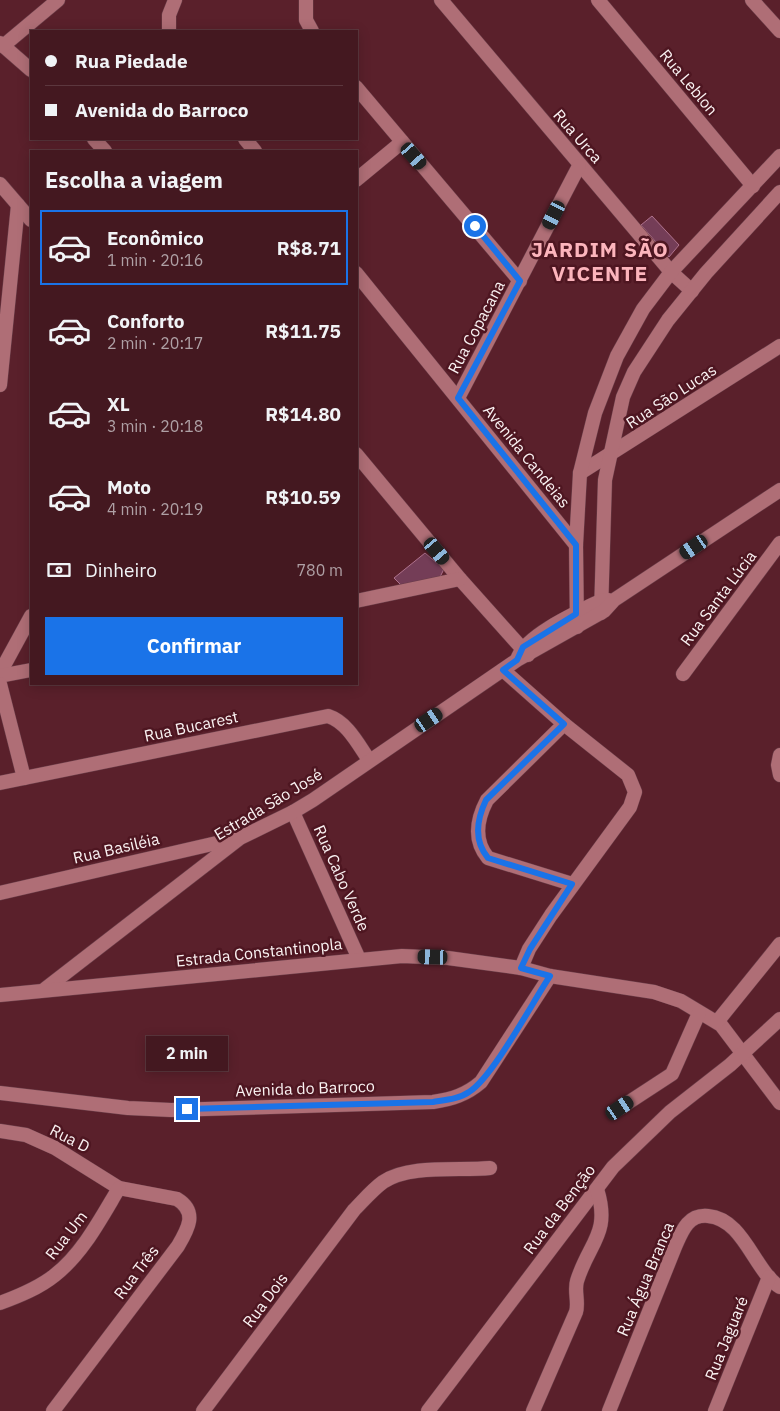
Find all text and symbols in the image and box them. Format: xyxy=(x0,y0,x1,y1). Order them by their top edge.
street label: Rua Leblon xyxy=(656,45,722,119)
text: Rua Piedade xyxy=(75,49,188,73)
text: Avenida do Barroco xyxy=(75,98,248,122)
street label: Rua Urca xyxy=(549,105,607,167)
car xyxy=(398,140,429,172)
text: Escolha a viagem xyxy=(45,165,223,194)
car xyxy=(540,198,567,232)
route start xyxy=(464,215,486,237)
icon: car xyxy=(47,225,92,270)
text: Econômico xyxy=(107,226,204,250)
district label: JARDIM SÃO VICENTE xyxy=(531,235,669,287)
text: R$8.71 xyxy=(277,236,341,260)
text: 1 min · 20:16 xyxy=(107,250,203,270)
street label: Rua Copacana xyxy=(443,277,509,377)
icon: car xyxy=(47,308,92,353)
text: Conforto xyxy=(107,309,185,333)
text: R$11.75 xyxy=(265,319,341,343)
text: 2 min · 20:17 xyxy=(107,333,203,353)
street label: Rua São Lucas xyxy=(622,359,720,433)
icon: car xyxy=(47,391,92,436)
text: XL xyxy=(107,392,130,416)
street label: Avenida Candeias xyxy=(479,400,575,512)
text: R$14.80 xyxy=(265,402,341,426)
text: 3 min · 20:18 xyxy=(107,416,203,436)
icon: car xyxy=(47,474,92,519)
text: Moto xyxy=(107,475,151,499)
text: R$10.59 xyxy=(265,485,341,509)
text: 4 min · 20:19 xyxy=(107,499,203,519)
car xyxy=(677,532,710,562)
car xyxy=(421,535,452,567)
street label: Rua Santa Lúcia xyxy=(676,546,761,650)
icon: cash xyxy=(45,556,73,584)
text: Dinheiro xyxy=(85,558,157,582)
text: 780 m xyxy=(296,560,343,580)
button: Confirmar xyxy=(45,617,343,675)
car xyxy=(412,705,445,735)
street label: Rua Bucarest xyxy=(142,706,240,746)
street label: Estrada São José xyxy=(210,764,326,844)
street label: Rua Cabo Verde xyxy=(310,822,374,934)
street label: Rua Basiléia xyxy=(71,828,162,868)
street label: Estrada Constantinopla xyxy=(175,933,344,971)
car xyxy=(417,949,448,965)
callout: 2 min xyxy=(146,1036,228,1072)
text: 2 min xyxy=(166,1043,208,1063)
street label: Avenida do Barroco xyxy=(235,1076,375,1100)
car xyxy=(603,1093,636,1123)
route end xyxy=(176,1098,198,1120)
street label: Rua D xyxy=(47,1119,93,1157)
street label: Rua da Benção xyxy=(519,1160,599,1258)
street label: Rua Um xyxy=(41,1207,91,1263)
street label: Rua Água Branca xyxy=(611,1218,678,1339)
street label: Rua Três xyxy=(109,1241,163,1303)
street label: Rua Dois xyxy=(238,1269,292,1331)
street label: Rua Jaguaré xyxy=(700,1293,752,1383)

